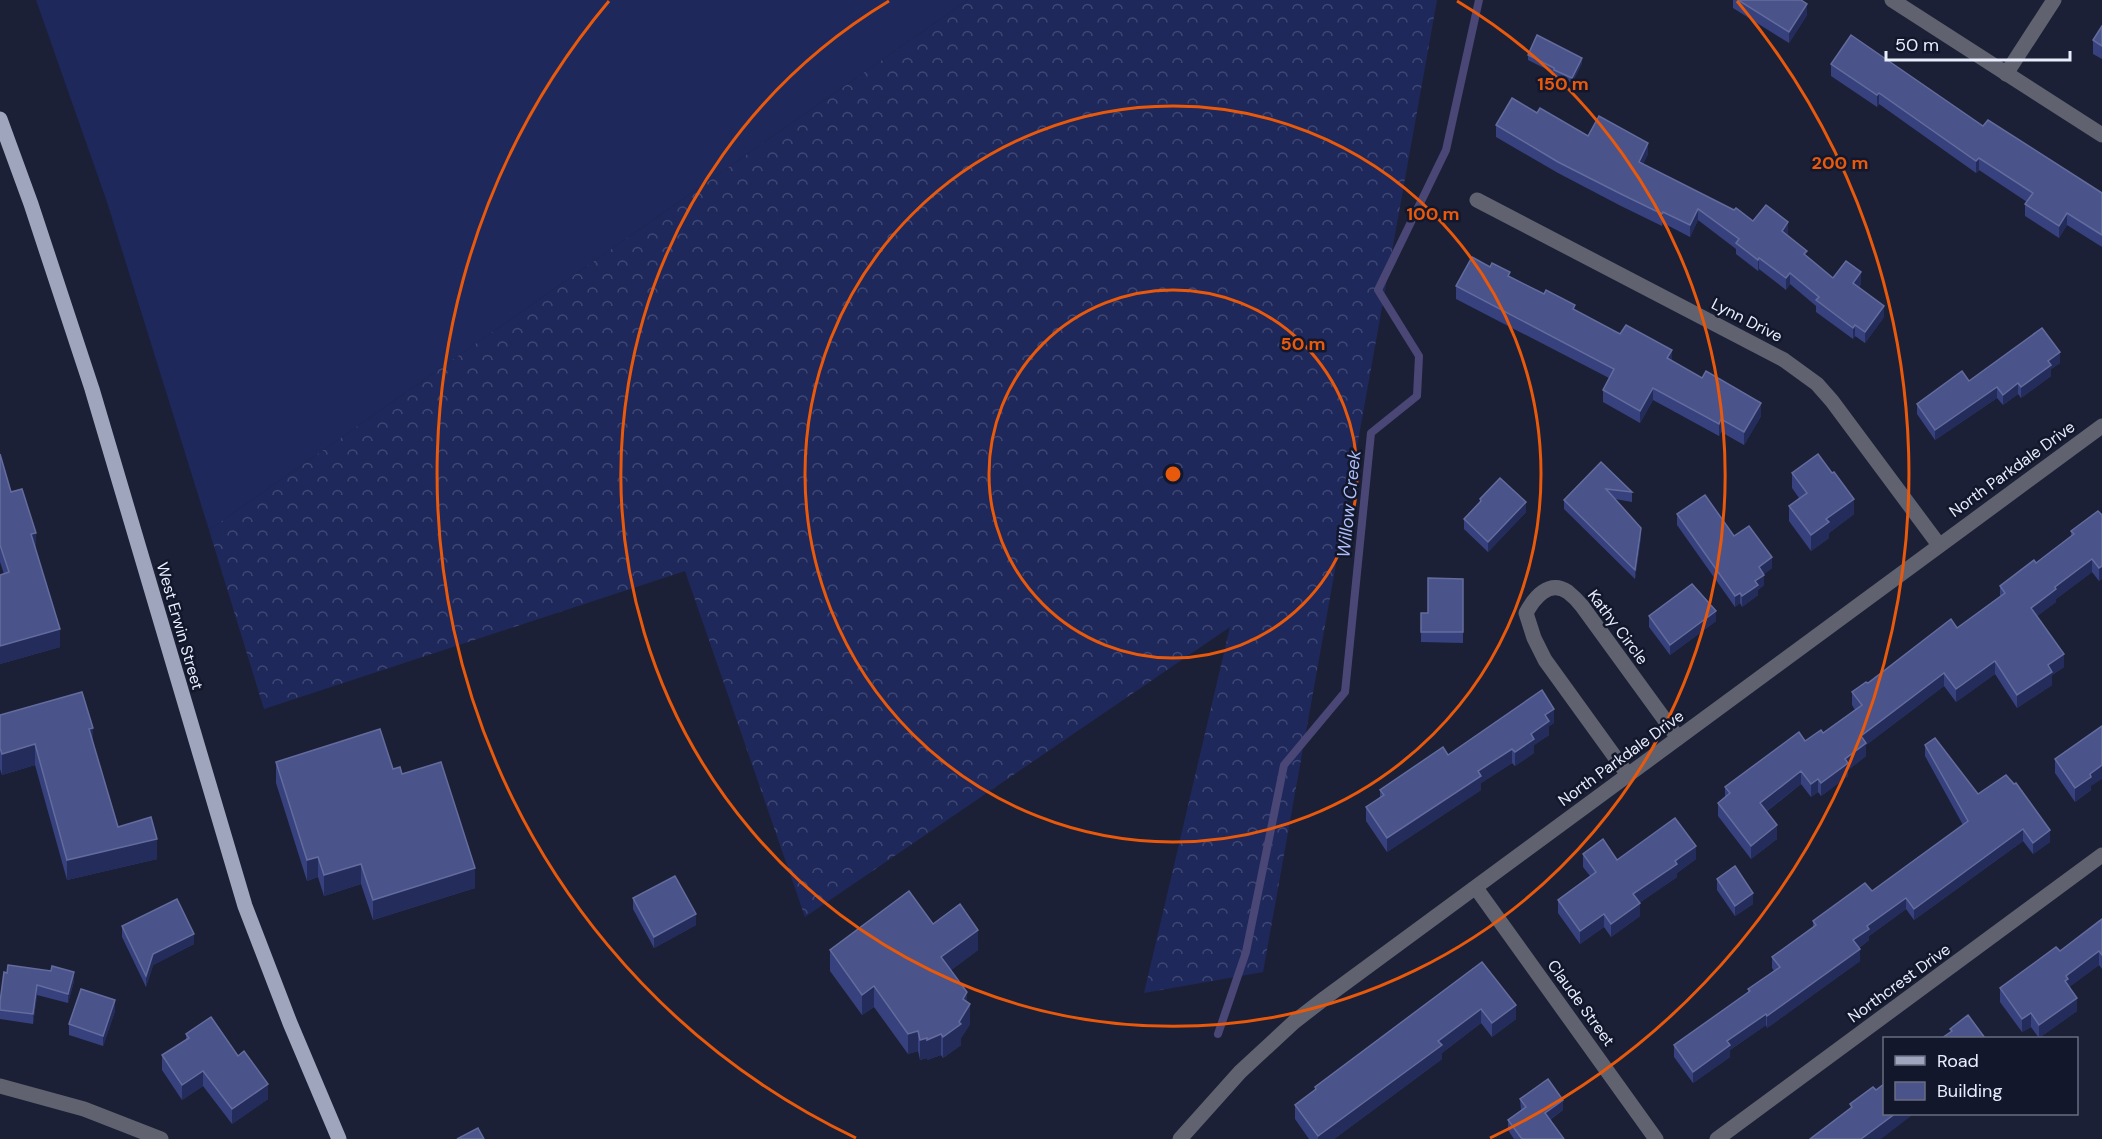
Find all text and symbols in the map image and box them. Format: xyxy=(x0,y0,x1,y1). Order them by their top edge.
scale bar xyxy=(1886,24,2070,62)
text: 50 m xyxy=(1895,33,1939,57)
text: 150 m xyxy=(1537,72,1589,96)
text: 200 m xyxy=(1812,151,1868,175)
text: 100 m xyxy=(1406,202,1460,226)
street label: Lynn Drive xyxy=(1708,293,1786,347)
text: 50 m xyxy=(1280,332,1326,356)
street label: North Parkdale Drive xyxy=(1945,416,2079,522)
water label: Willow Creek xyxy=(1331,448,1367,559)
centre of rings xyxy=(1163,464,1183,484)
street label: West Erwin Street xyxy=(152,560,208,692)
street label: Kathy Circle xyxy=(1583,585,1653,669)
street label: North Parkdale Drive xyxy=(1554,705,1688,811)
street label: Northcrest Drive xyxy=(1844,939,1954,1027)
street label: Claude Street xyxy=(1543,956,1619,1050)
legend xyxy=(1883,1037,2078,1115)
text: Road xyxy=(1937,1049,1979,1073)
text: Building xyxy=(1937,1079,2002,1103)

